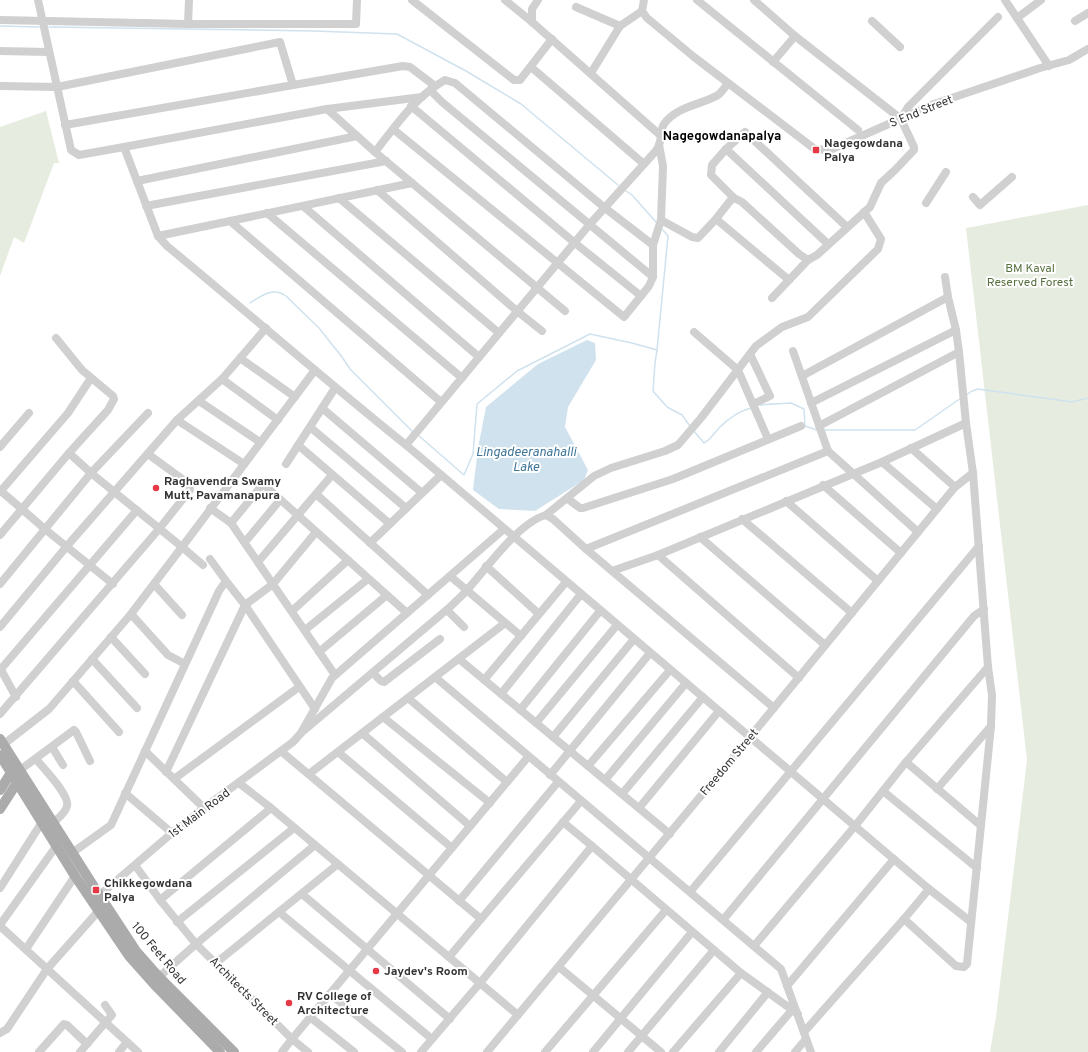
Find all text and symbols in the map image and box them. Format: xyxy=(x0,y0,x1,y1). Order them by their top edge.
street label: S End Street xyxy=(887,92,955,132)
district label: Nagegowdanapalya xyxy=(663,129,781,145)
place label: Nagegowdana Palya xyxy=(824,136,903,166)
marker: Nagegowdana Palya xyxy=(811,145,821,155)
park label: BM Kaval Reserved Forest xyxy=(987,261,1073,291)
water label: Lingadeeranahalli Lake xyxy=(476,445,577,476)
place label: Raghavendra Swamy Mutt, Pavamanapura xyxy=(164,474,281,504)
marker: Raghavendra Swamy Mutt, Pavamanapura xyxy=(151,483,161,493)
street label: Freedom Street xyxy=(697,726,763,800)
street label: 1st Main Road xyxy=(166,785,234,842)
place label: Chikkegowdana Palya xyxy=(104,876,192,906)
marker: Chikkegowdana Palya xyxy=(91,885,101,895)
street label: 100 Feet Road xyxy=(128,919,189,988)
street label: Architects Street xyxy=(205,954,281,1030)
place label: Jaydev's Room xyxy=(384,964,468,980)
marker: Jaydev's Room xyxy=(371,966,381,976)
place label: RV College of Architecture xyxy=(297,989,372,1019)
marker: RV College of Architecture xyxy=(284,998,294,1008)

